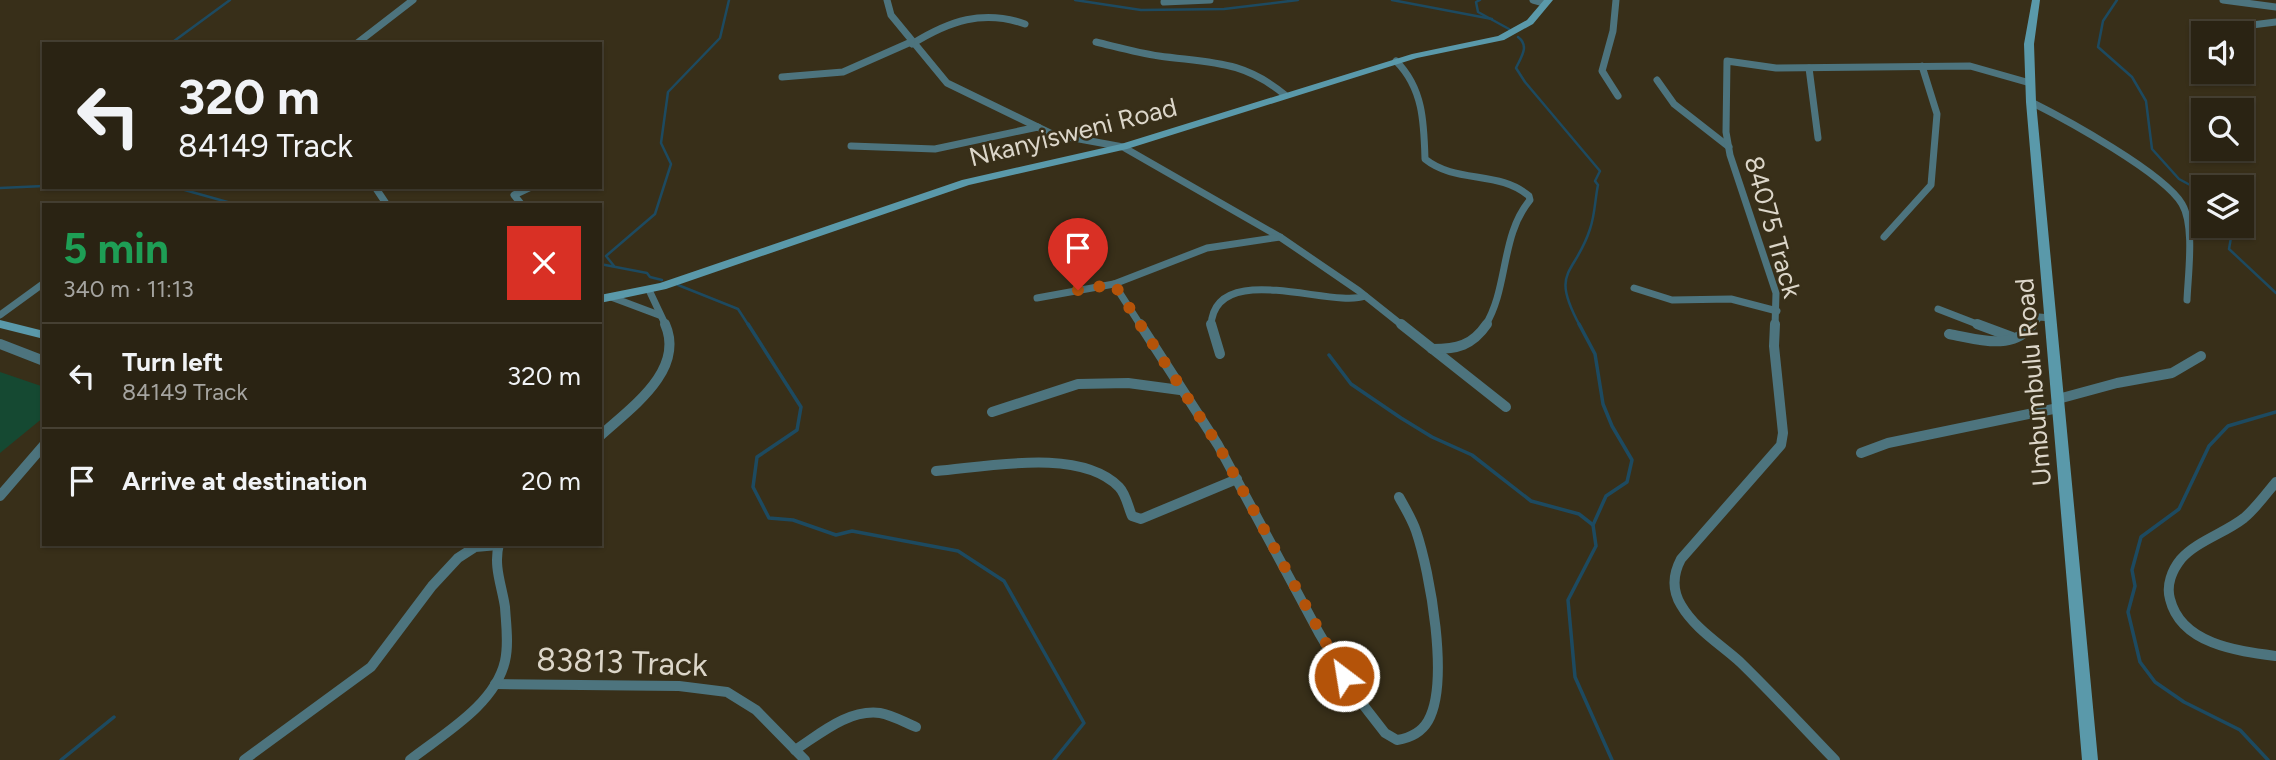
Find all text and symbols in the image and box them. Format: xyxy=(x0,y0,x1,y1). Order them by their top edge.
map controls xyxy=(2191,21,2254,238)
button: sound xyxy=(2191,21,2254,84)
text: 320 m xyxy=(178,67,320,126)
icon: left xyxy=(63,70,154,161)
street label: Nkanyisweni Road xyxy=(966,91,1180,173)
button: search xyxy=(2191,98,2254,161)
text: 84149 Track xyxy=(178,127,353,165)
street label: 84075 Track xyxy=(1738,152,1809,302)
button: layers xyxy=(2191,175,2254,238)
pin xyxy=(1048,218,1108,290)
text: 5 min xyxy=(63,223,169,274)
button: close xyxy=(507,226,581,300)
icon: arrive xyxy=(1059,229,1097,267)
text: 340 m · 11:13 xyxy=(63,275,194,303)
street label: Umbumbulu Road xyxy=(2008,277,2058,487)
text: Turn left xyxy=(122,346,223,378)
icon: left xyxy=(63,357,101,395)
text: 320 m xyxy=(507,360,581,392)
text: 84149 Track xyxy=(122,378,248,406)
icon: arrive xyxy=(63,462,101,500)
text: Arrive at destination xyxy=(122,465,367,497)
text: 20 m xyxy=(521,465,581,497)
position arrow xyxy=(1307,639,1381,713)
street label: 83813 Track xyxy=(536,640,709,684)

